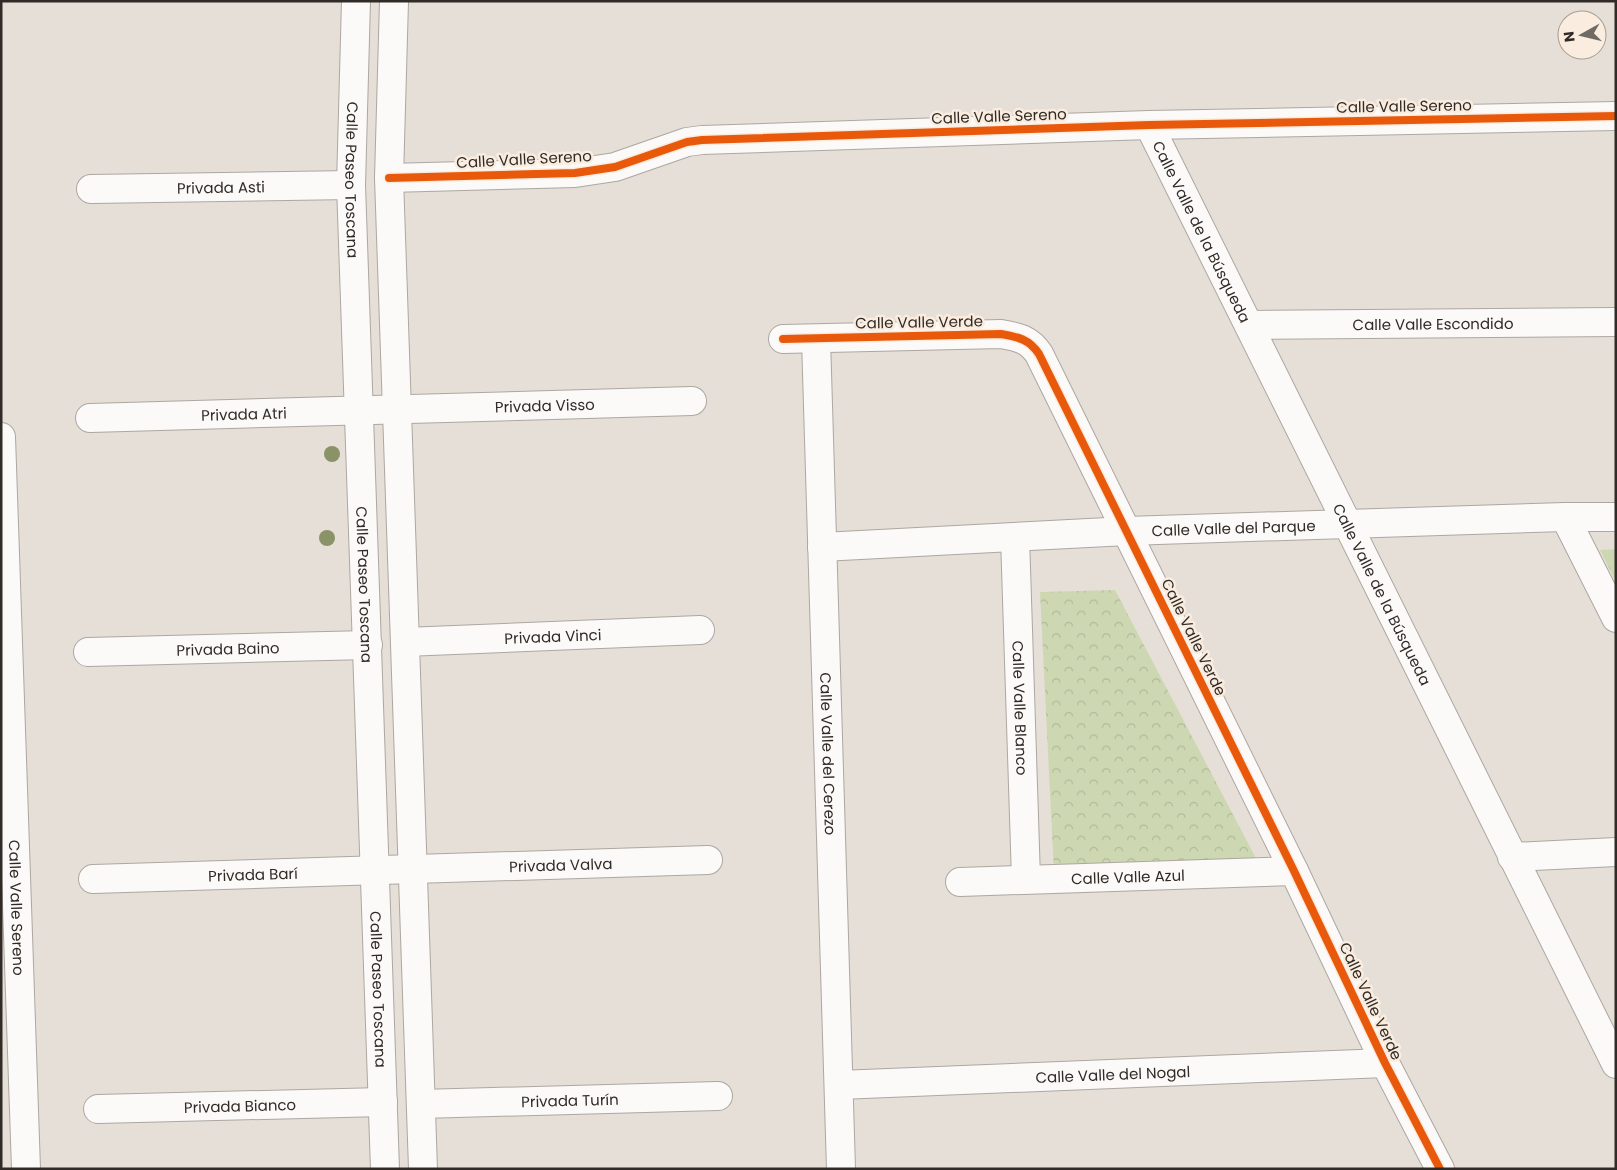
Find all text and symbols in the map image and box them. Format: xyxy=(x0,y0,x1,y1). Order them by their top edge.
north arrow xyxy=(1557,10,1607,60)
text: N xyxy=(1558,30,1580,43)
street label: Calle Valle Sereno xyxy=(1336,94,1472,118)
street label: Calle Paseo Toscana xyxy=(340,101,364,259)
street label: Calle Valle Sereno xyxy=(931,103,1067,129)
street label: Calle Valle de la Búsqueda xyxy=(1148,137,1256,326)
street label: Calle Valle Sereno xyxy=(456,145,592,173)
street label: Privada Asti xyxy=(177,176,265,198)
street label: Calle Valle Verde xyxy=(855,310,983,334)
street label: Calle Valle Escondido xyxy=(1352,312,1514,335)
street label: Privada Visso xyxy=(495,393,595,417)
street label: Privada Atri xyxy=(201,402,287,425)
street label: Calle Valle de la Búsqueda xyxy=(1328,500,1436,689)
street label: Calle Paseo Toscana xyxy=(352,506,378,663)
street label: Calle Valle del Parque xyxy=(1151,514,1316,541)
street label: Calle Valle Verde xyxy=(1157,575,1231,699)
street label: Privada Vinci xyxy=(504,624,602,648)
street label: Privada Baino xyxy=(176,637,280,660)
street label: Calle Valle Blanco xyxy=(1008,640,1033,776)
street label: Calle Valle del Cerezo xyxy=(816,672,841,836)
street label: Calle Valle Sereno xyxy=(4,840,30,976)
street label: Privada Valva xyxy=(509,852,613,877)
street label: Privada Barí xyxy=(208,862,298,886)
street label: Calle Valle Azul xyxy=(1071,864,1185,889)
street label: Calle Paseo Toscana xyxy=(366,911,392,1068)
street label: Calle Valle Verde xyxy=(1334,939,1408,1063)
street label: Calle Valle del Nogal xyxy=(1035,1060,1191,1088)
street label: Privada Turín xyxy=(521,1088,619,1112)
street label: Privada Bianco xyxy=(184,1094,296,1117)

